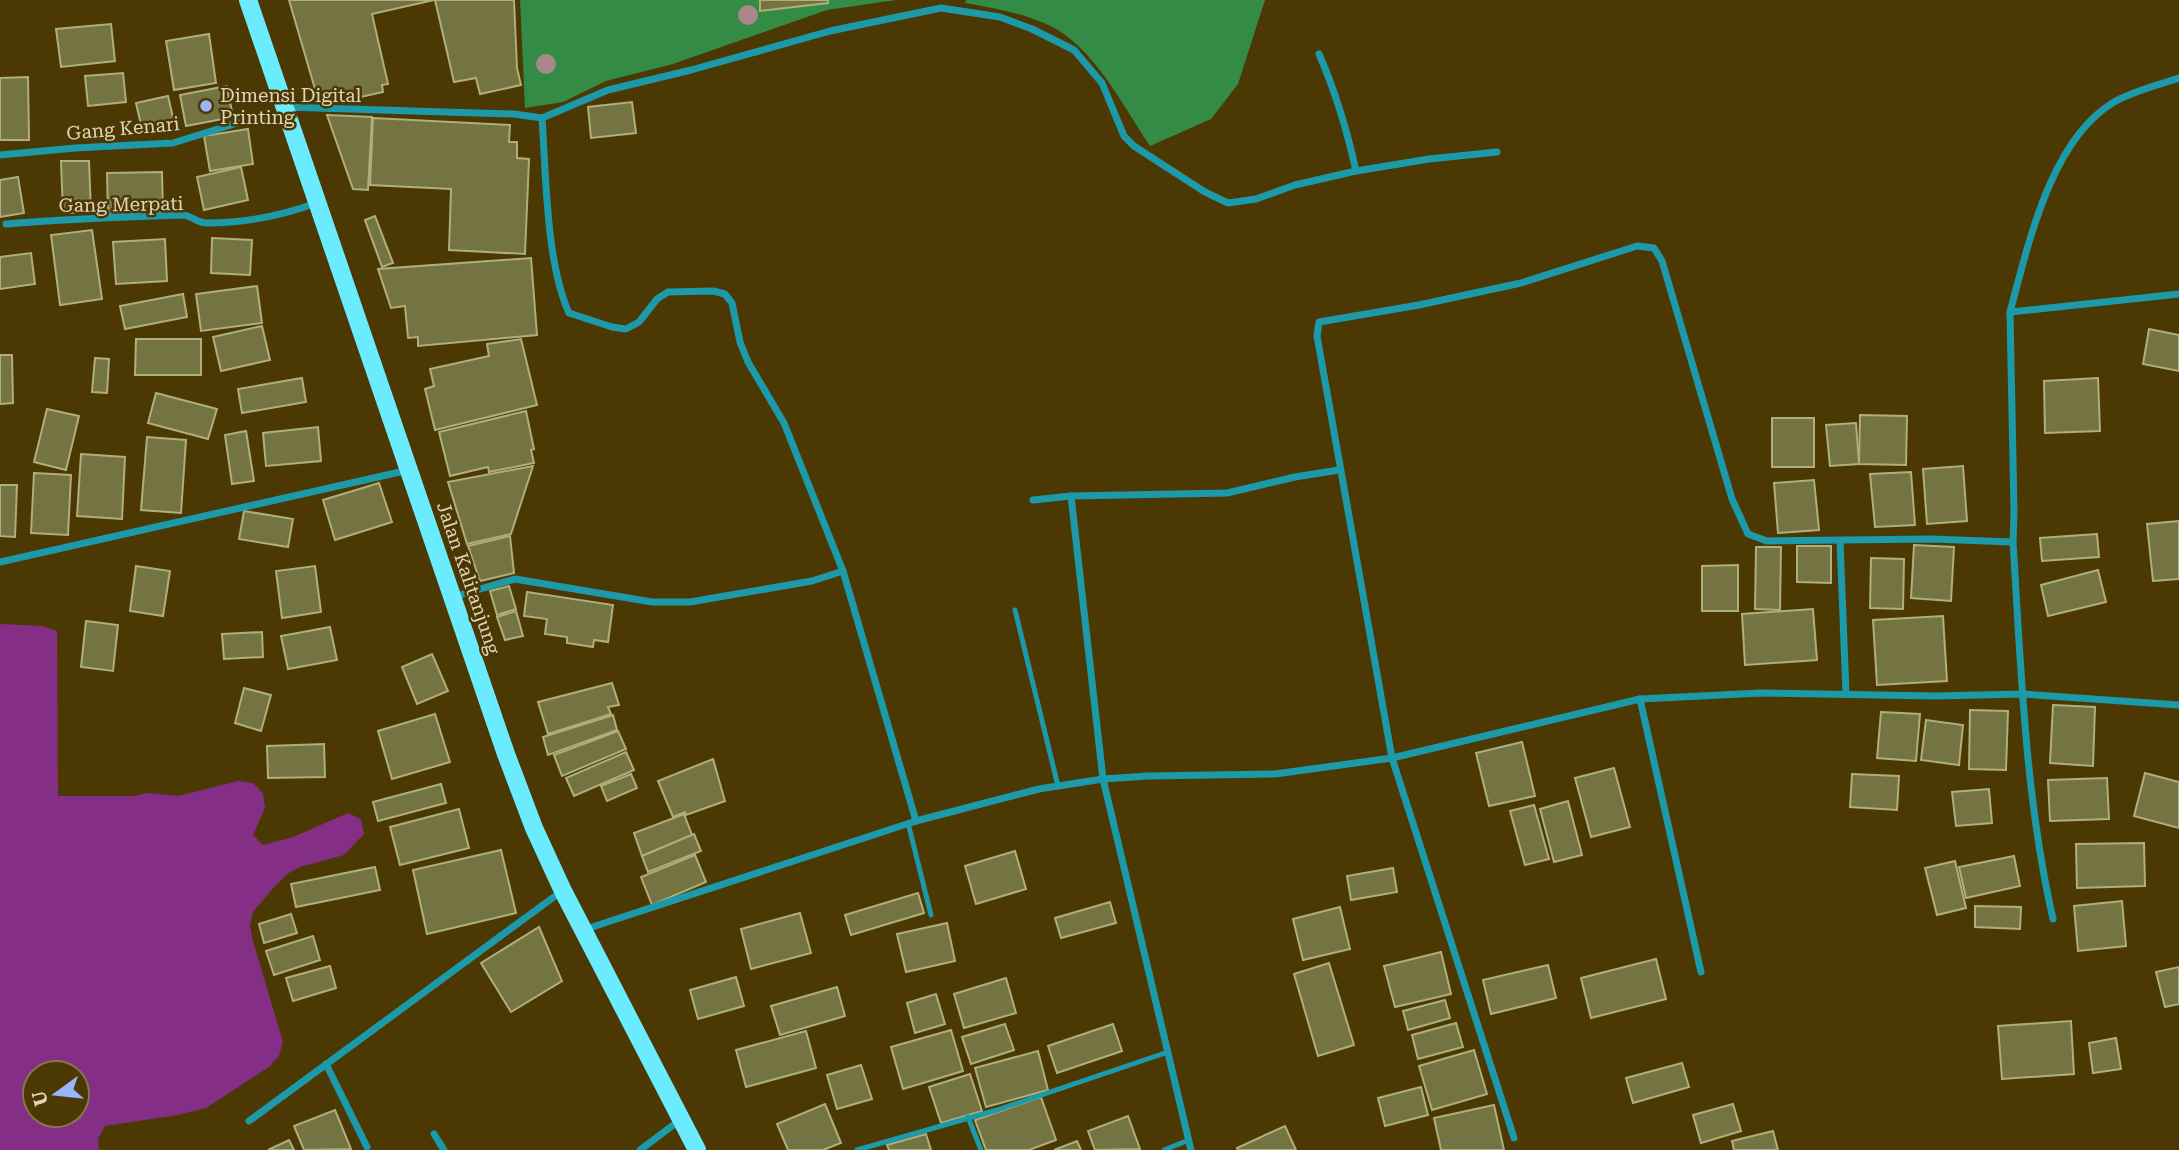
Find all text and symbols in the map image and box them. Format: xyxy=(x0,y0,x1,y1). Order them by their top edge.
place label: Dimensi Digital Printing xyxy=(220,84,362,129)
marker: Dimensi Digital Printing xyxy=(198,98,214,114)
street label: Gang Kenari xyxy=(65,112,181,145)
street label: Gang Merpati xyxy=(58,192,184,217)
street label: Jalan Kalitanjung xyxy=(432,499,505,658)
north arrow xyxy=(21,1059,91,1129)
text: U xyxy=(27,1088,53,1108)

